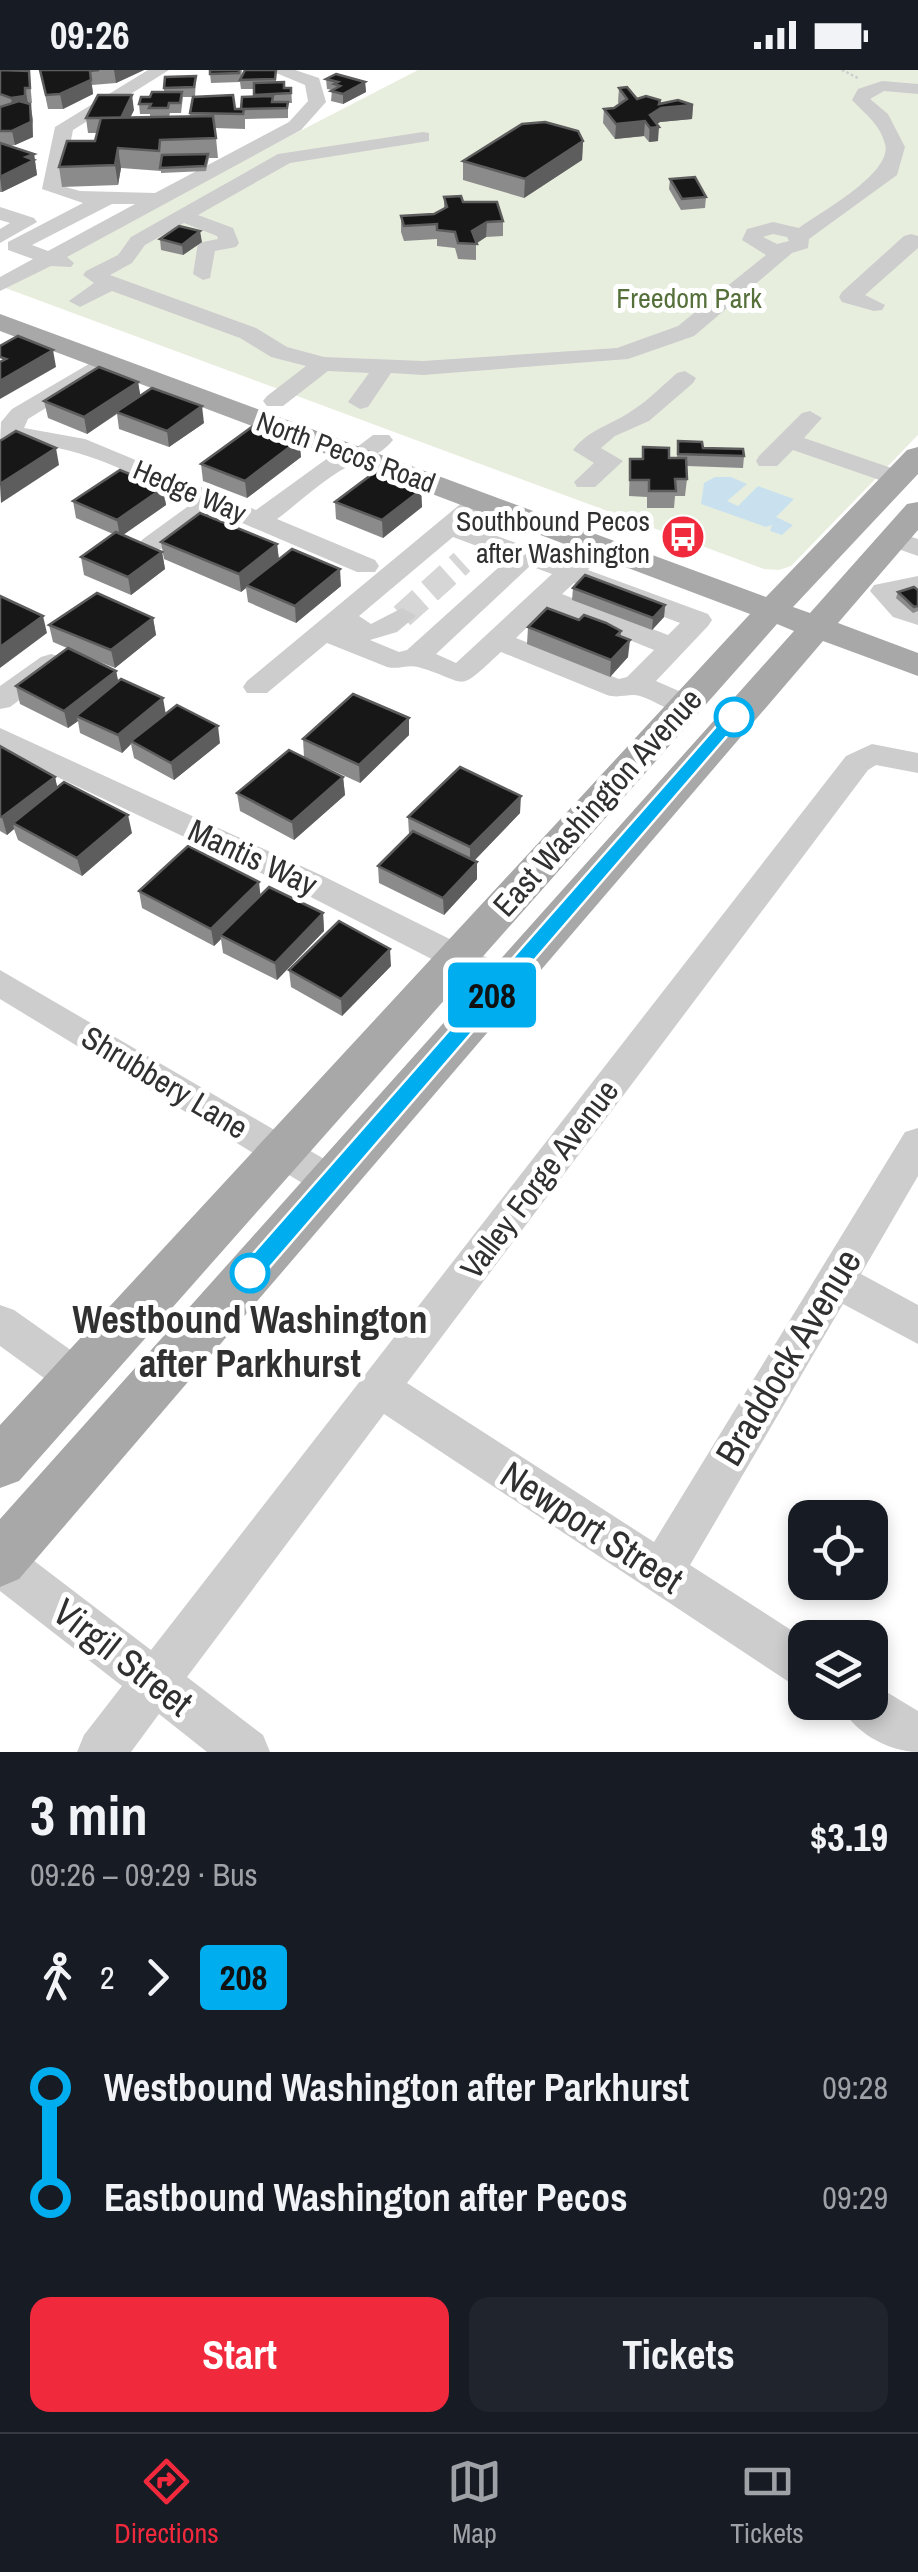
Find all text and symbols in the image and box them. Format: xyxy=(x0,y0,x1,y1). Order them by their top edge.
text: 09:26 xyxy=(50,10,130,61)
park label: Freedom Park xyxy=(616,279,762,317)
street label: North Pecos Road xyxy=(251,402,441,502)
street label: Hedge Way xyxy=(128,450,253,532)
place label: Southbound Pecos after Washington xyxy=(456,502,650,572)
bus stop icon: Southbound Pecos after Washington xyxy=(660,514,706,560)
street label: East Washington Avenue xyxy=(483,679,711,925)
unlabelled marker xyxy=(715,698,753,736)
street label: Mantis Way xyxy=(182,808,324,906)
line badge: 208 xyxy=(434,962,550,1028)
text: 208 xyxy=(468,972,516,1019)
street label: Shrubbery Lane xyxy=(74,1015,256,1149)
street label: Valley Forge Avenue xyxy=(450,1071,628,1287)
street label: Braddock Avenue xyxy=(703,1239,873,1475)
marker: Westbound Washington after Parkhurst xyxy=(231,1254,269,1292)
place label: Westbound Washington after Parkhurst xyxy=(73,1294,427,1389)
street label: Newport Street xyxy=(491,1449,693,1605)
map controls xyxy=(788,1500,888,1720)
button: locate xyxy=(788,1500,888,1600)
street label: Virgil Street xyxy=(43,1586,204,1728)
button: layers xyxy=(788,1620,888,1720)
text: 3 min xyxy=(30,1778,148,1852)
text: $3.19 xyxy=(810,1812,888,1863)
text: 09:26 – 09:29 · Bus xyxy=(30,1853,258,1896)
icon: walk xyxy=(30,1950,85,2005)
icon: forward xyxy=(130,1950,185,2005)
text: 208 xyxy=(220,1954,267,2001)
text: 2 xyxy=(100,1956,115,1999)
text: Westbound Washington after Parkhurst xyxy=(104,2062,689,2113)
text: 09:28 xyxy=(822,2066,888,2109)
text: Eastbound Washington after Pecos xyxy=(104,2172,628,2223)
text: 09:29 xyxy=(822,2176,888,2219)
button: Start xyxy=(30,2297,449,2412)
button: Tickets xyxy=(469,2297,888,2412)
tab: Directions xyxy=(114,2454,219,2552)
tab: Map xyxy=(447,2454,502,2552)
tab: Tickets xyxy=(730,2454,804,2552)

